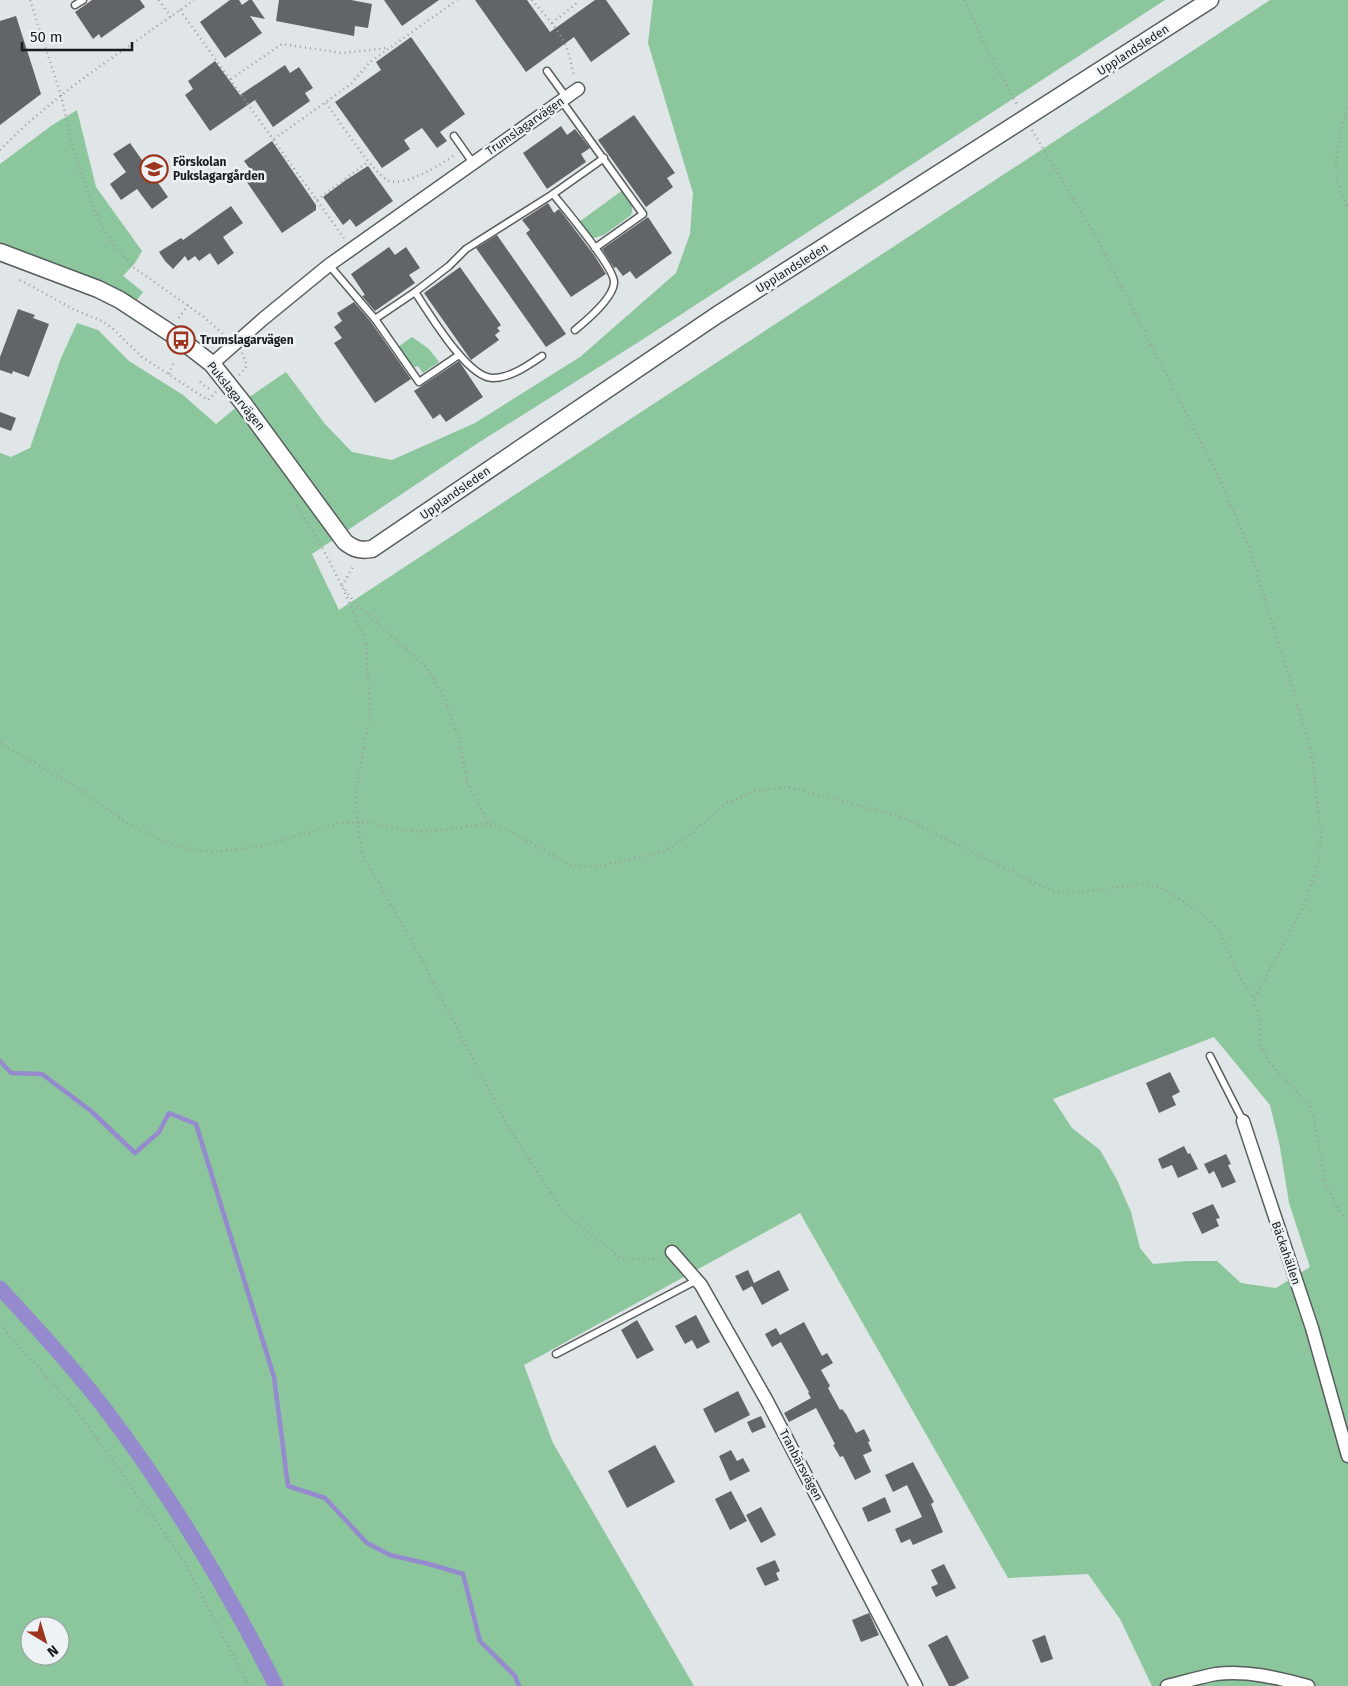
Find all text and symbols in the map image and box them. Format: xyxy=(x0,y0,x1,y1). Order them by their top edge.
scale bar xyxy=(22,20,132,52)
street label: Upplandsleden xyxy=(1094,22,1172,78)
text: 50 m xyxy=(30,28,63,46)
street label: Trumslagarvägen xyxy=(483,94,567,158)
school or university icon: Förskolan Pukslagargården xyxy=(139,154,169,184)
place label: Förskolan Pukslagargården xyxy=(173,155,265,183)
street label: Upplandsleden xyxy=(753,240,831,296)
bus stop icon: Trumslagarvägen xyxy=(166,325,196,355)
place label: Trumslagarvägen xyxy=(200,333,294,347)
street label: Pukslagarvägen xyxy=(204,359,268,433)
street label: Upplandsleden xyxy=(417,464,493,522)
street label: Bäckahällen xyxy=(1269,1219,1303,1287)
street label: Tranbärsvägen xyxy=(776,1427,826,1503)
north arrow xyxy=(20,1616,70,1666)
text: N xyxy=(44,1641,62,1660)

